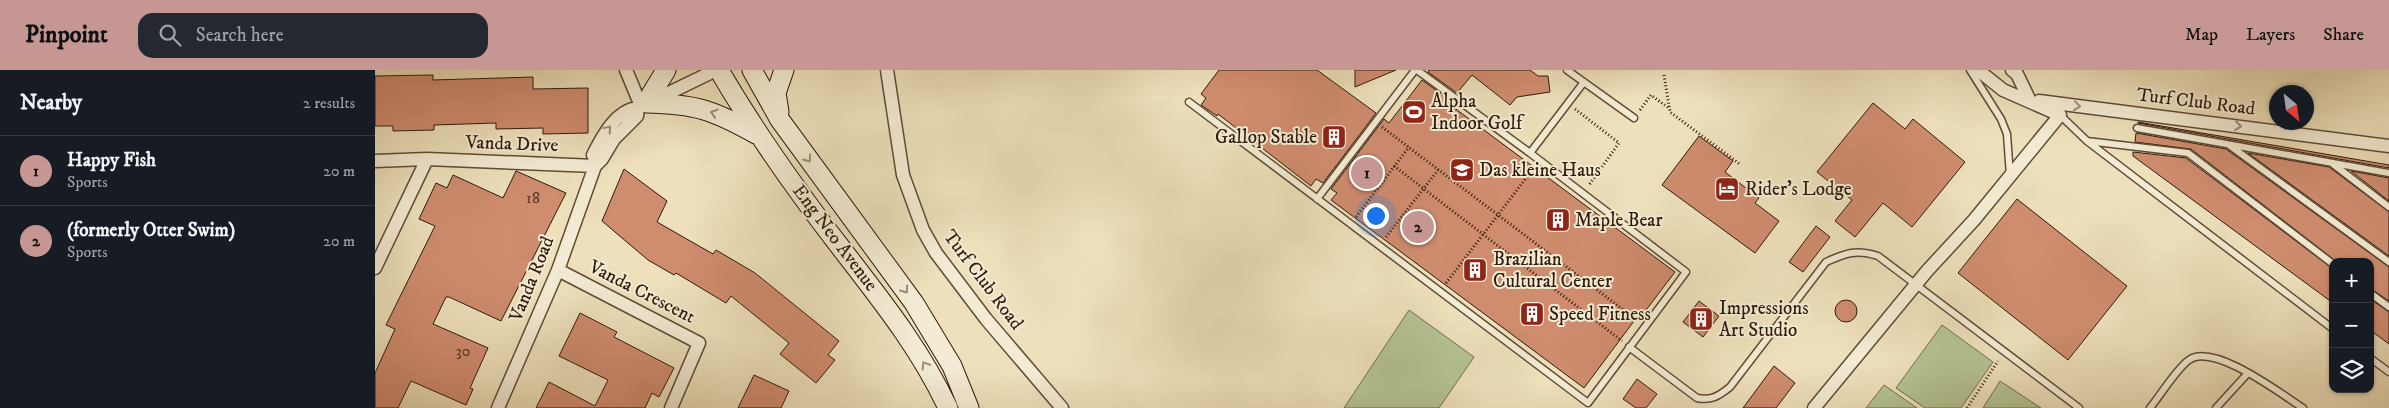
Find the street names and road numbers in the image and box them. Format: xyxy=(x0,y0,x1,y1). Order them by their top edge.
street label: Turf Club Road xyxy=(2135,83,2257,121)
street label: Vanda Drive xyxy=(464,131,559,157)
street label: Eng Neo Avenue xyxy=(787,180,883,296)
street label: Turf Club Road xyxy=(938,226,1028,335)
street label: Vanda Road xyxy=(504,233,560,326)
street label: Vanda Crescent xyxy=(584,255,699,329)

